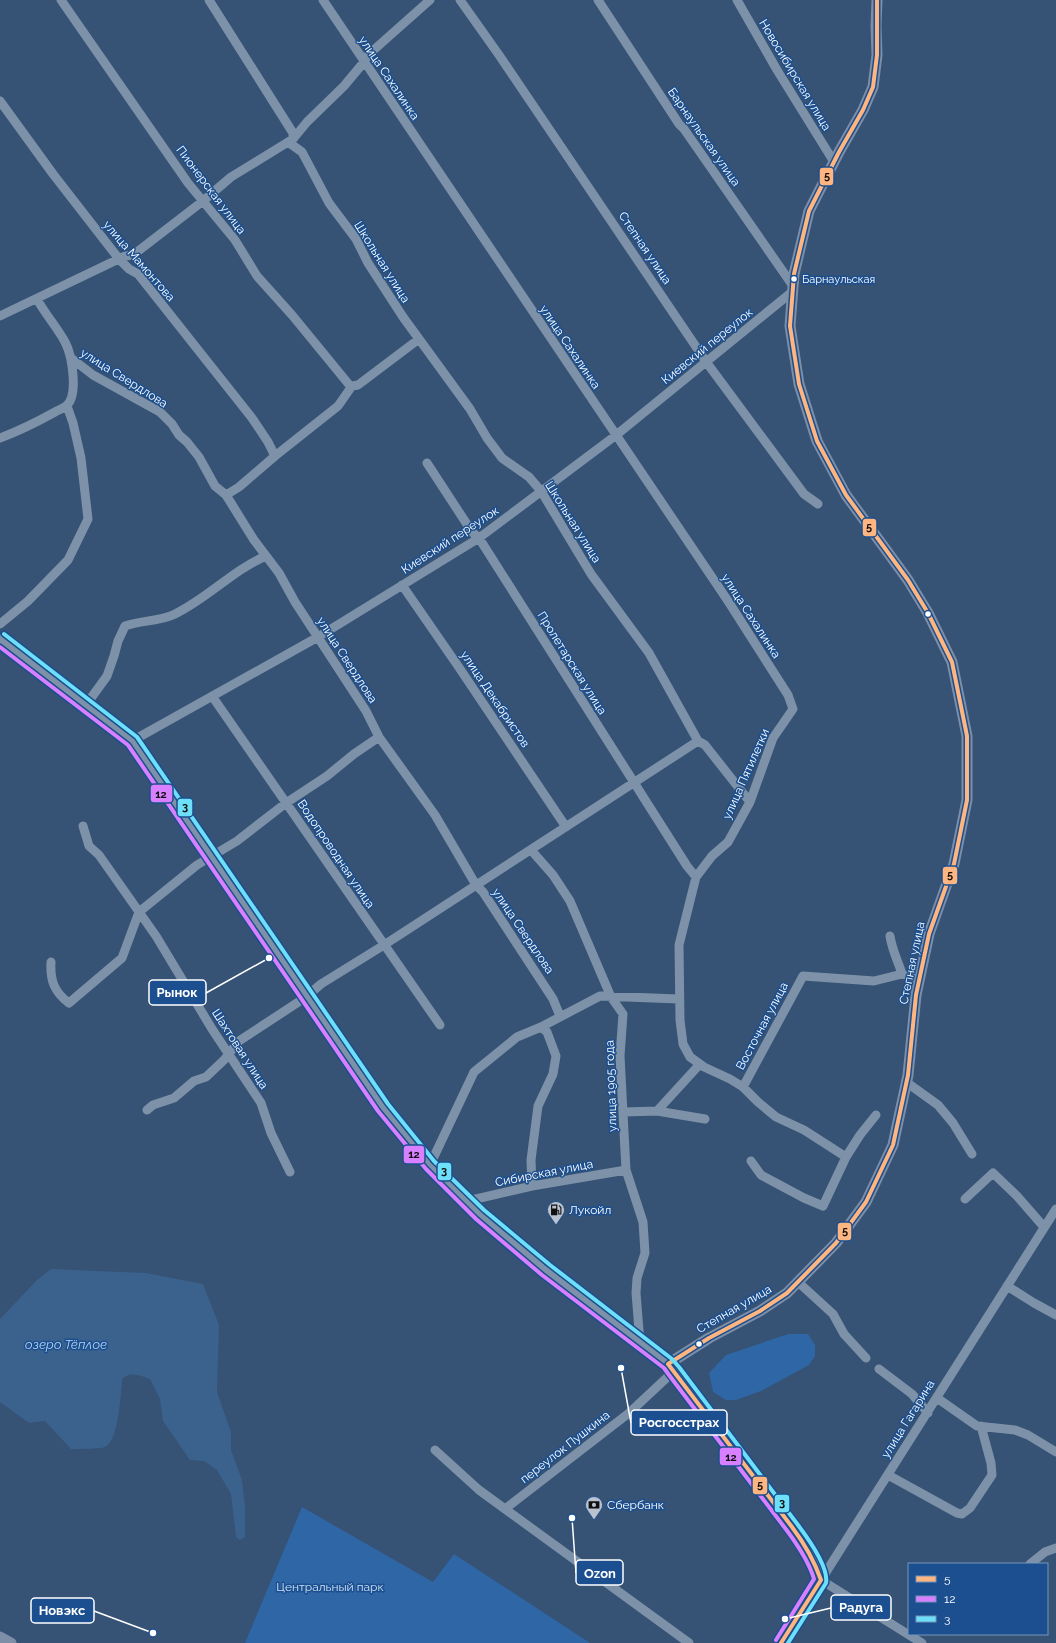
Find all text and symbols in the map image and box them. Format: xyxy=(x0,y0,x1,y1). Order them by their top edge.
street label: Новосибирская улица xyxy=(756,17,834,133)
street label: улица Сахалинка xyxy=(356,33,422,123)
street label: Барнаульская улица xyxy=(665,85,743,189)
street label: Пионерская улица xyxy=(173,143,249,237)
line badge: 5 xyxy=(819,167,834,186)
text: 5 xyxy=(824,170,830,183)
street label: Степная улица xyxy=(616,209,674,287)
street label: улица Мамонтова xyxy=(100,218,178,304)
street label: Школьная улица xyxy=(351,219,413,305)
place label: Барнаульская xyxy=(802,273,875,286)
marker: Барнаульская xyxy=(789,274,799,284)
street label: улица Сахалинка xyxy=(537,302,603,392)
street label: Киевский переулок xyxy=(659,305,755,387)
street label: улица Свердлова xyxy=(78,346,170,410)
street label: Школьная улица xyxy=(542,479,604,565)
street label: Киевский переулок xyxy=(399,503,501,577)
line badge: 5 xyxy=(862,518,877,537)
text: 5 xyxy=(866,521,872,534)
street label: улица Сахалинка xyxy=(718,571,784,661)
street label: Пролетарская улица xyxy=(535,609,609,717)
unlabelled marker xyxy=(923,609,933,619)
street label: улица Свердлова xyxy=(314,614,380,706)
street label: улица Декабристов xyxy=(457,648,533,750)
street label: улица Пятилетки xyxy=(720,727,772,821)
line badge: 12 xyxy=(150,784,173,803)
text: 12 xyxy=(155,788,167,801)
street label: Водопроводная улица xyxy=(295,797,377,911)
line badge: 3 xyxy=(177,798,193,817)
text: 3 xyxy=(182,801,188,814)
line badge: 5 xyxy=(942,866,958,885)
text: 5 xyxy=(947,869,953,882)
street label: улица Свердлова xyxy=(489,886,557,976)
street label: Степная улица xyxy=(896,920,928,1006)
callout: Рынок xyxy=(149,980,206,1005)
street label: Восточная улица xyxy=(733,980,791,1072)
text: Рынок xyxy=(156,985,198,1000)
street label: Шахтовая улица xyxy=(209,1006,271,1092)
street label: улица 1905 года xyxy=(602,1040,620,1132)
line badge: 12 xyxy=(403,1145,425,1164)
text: 12 xyxy=(408,1148,420,1161)
street label: Сибирская улица xyxy=(494,1157,594,1189)
line badge: 3 xyxy=(437,1162,452,1181)
text: 3 xyxy=(441,1165,447,1178)
fuel station icon: Лукойл xyxy=(546,1200,566,1225)
place label: Лукойл xyxy=(569,1203,611,1217)
line badge: 5 xyxy=(837,1222,852,1241)
text: 5 xyxy=(842,1225,848,1238)
street label: Степная улица xyxy=(694,1282,774,1336)
water label: озеро Тёплое xyxy=(25,1337,107,1352)
unlabelled marker xyxy=(694,1339,704,1349)
street label: улица Гагарина xyxy=(878,1377,938,1461)
street label: переулок Пушкина xyxy=(518,1408,612,1486)
callout: Росгосстрах xyxy=(631,1410,727,1435)
text: Росгосстрах xyxy=(639,1415,719,1430)
line badge: 12 xyxy=(719,1447,742,1466)
text: 12 xyxy=(725,1451,737,1464)
line badge: 5 xyxy=(752,1476,768,1495)
text: 5 xyxy=(757,1479,763,1492)
line badge: 3 xyxy=(774,1494,790,1513)
bank icon: Сбербанк xyxy=(584,1495,604,1520)
text: 3 xyxy=(779,1497,785,1510)
place label: Сбербанк xyxy=(607,1498,664,1512)
callout: Ozon xyxy=(576,1560,623,1585)
legend xyxy=(908,1563,1048,1635)
text: Ozon xyxy=(584,1566,616,1581)
text: 5 xyxy=(944,1572,951,1586)
park label: Центральный парк xyxy=(276,1580,384,1594)
text: 12 xyxy=(944,1592,955,1606)
callout: Радуга xyxy=(831,1595,891,1620)
callout: Новэкс xyxy=(31,1598,94,1623)
text: Радуга xyxy=(839,1600,883,1615)
text: Новэкс xyxy=(39,1603,86,1618)
text: 3 xyxy=(944,1612,950,1626)

